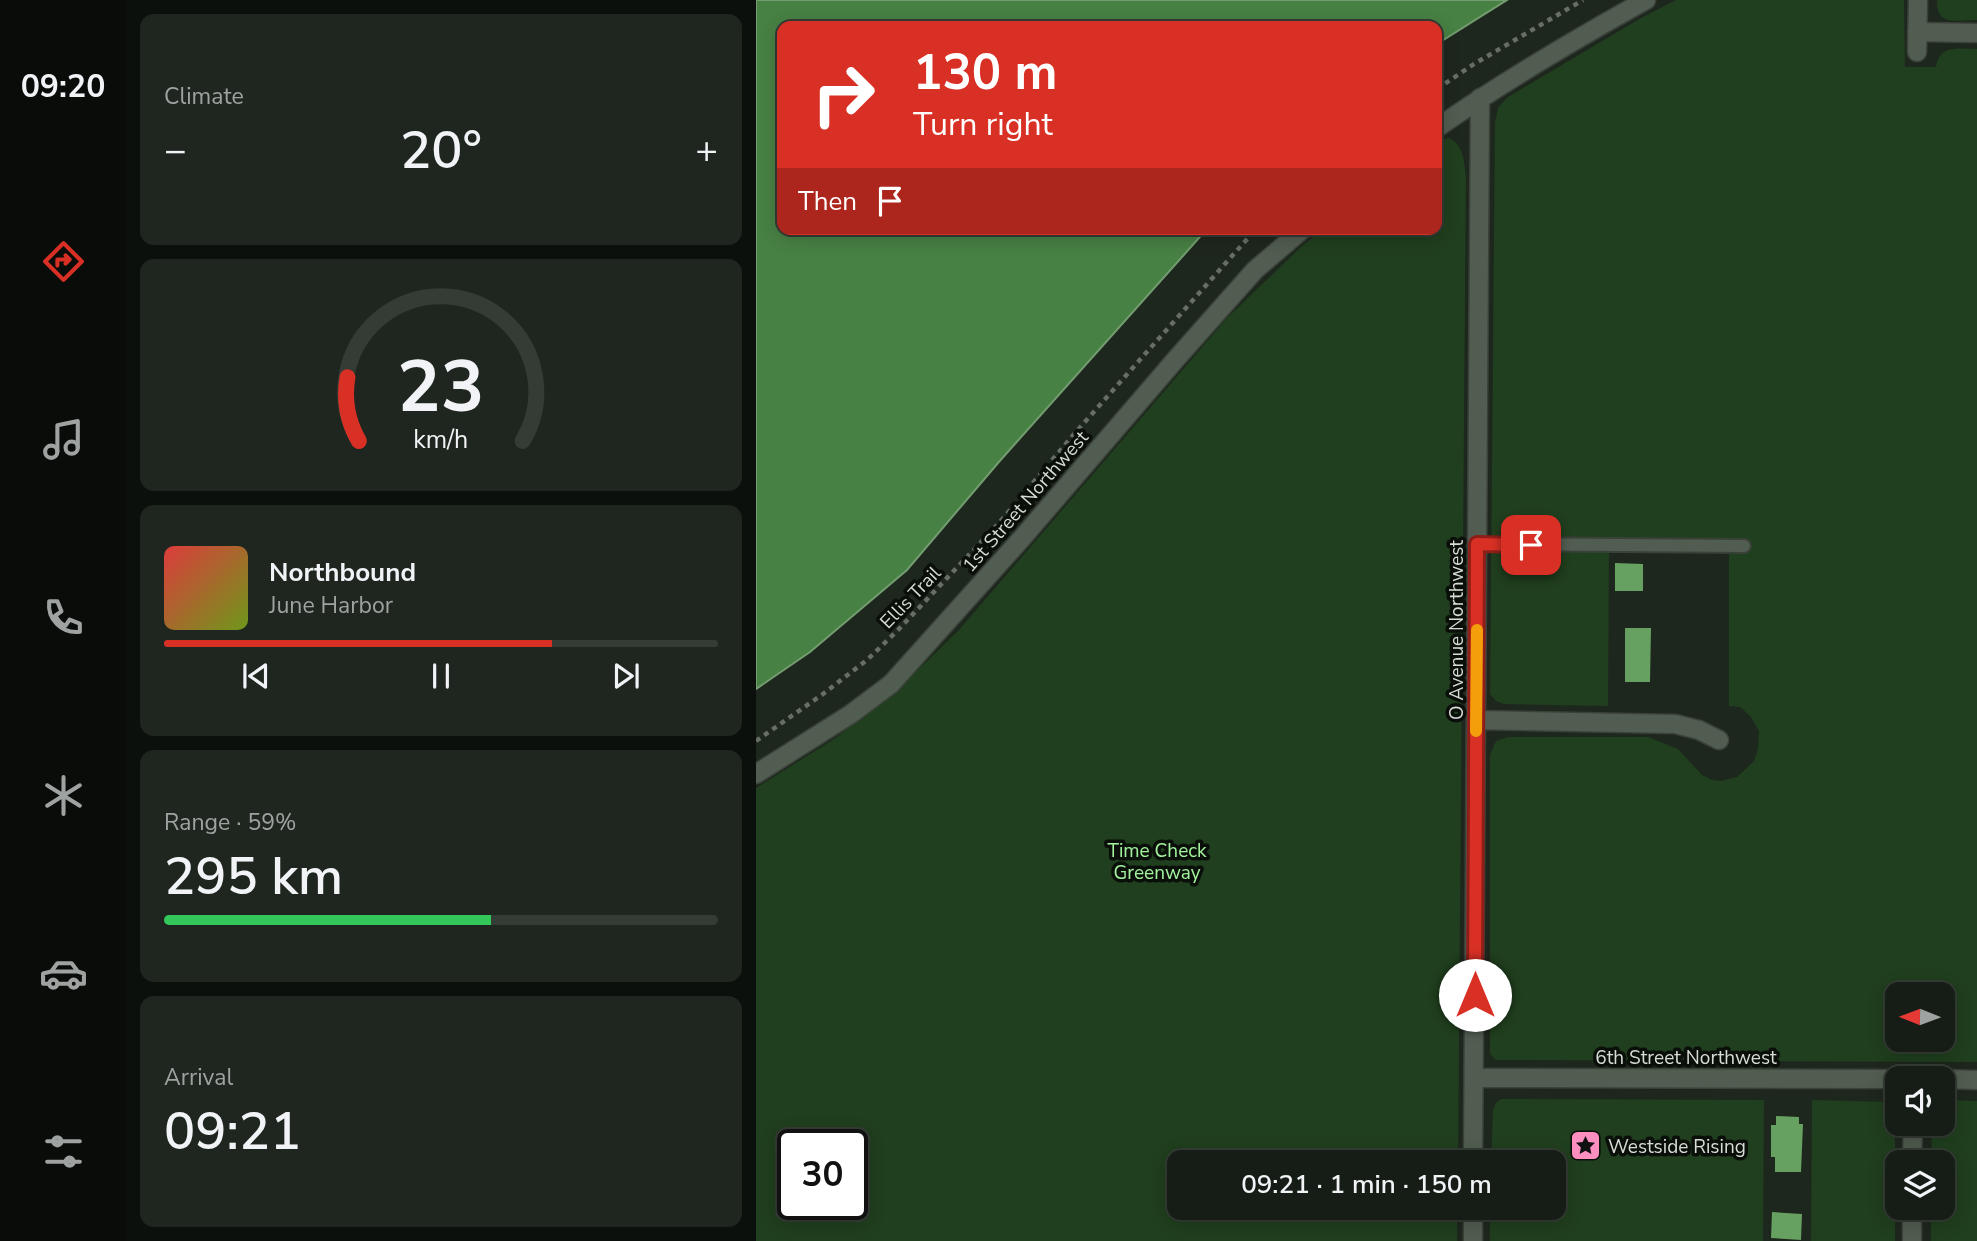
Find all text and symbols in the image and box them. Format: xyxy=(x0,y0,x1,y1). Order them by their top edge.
text: 130 m xyxy=(913,39,1057,106)
icon: right xyxy=(798,49,889,140)
text: 09:20 xyxy=(21,65,105,108)
text: Climate xyxy=(164,81,244,112)
text: Turn right xyxy=(913,103,1053,146)
text: 20° xyxy=(400,115,482,186)
text: − xyxy=(164,125,187,176)
text: + xyxy=(695,125,718,176)
icon: arrive xyxy=(871,182,909,220)
text: Then xyxy=(798,184,857,219)
icon: directions xyxy=(39,237,88,286)
text: 23 xyxy=(397,338,485,438)
icon: music xyxy=(39,415,88,464)
text: km/h xyxy=(413,423,469,457)
street label: 1st Street Northwest xyxy=(957,425,1095,578)
pin xyxy=(1501,515,1561,575)
icon: arrive xyxy=(1512,526,1550,564)
street label: O Avenue Northwest xyxy=(1444,540,1470,720)
text: Northbound xyxy=(269,555,416,590)
street label: Ellis Trail xyxy=(874,561,947,635)
text: June Harbor xyxy=(269,590,393,621)
icon: phone xyxy=(39,593,88,642)
icon: previous xyxy=(237,657,275,695)
icon: pause xyxy=(422,657,460,695)
icon: next xyxy=(607,657,645,695)
icon: climate xyxy=(39,771,88,820)
text: Range · 59% xyxy=(164,807,296,838)
park label: Time Check Greenway xyxy=(1107,838,1207,886)
text: 295 km xyxy=(164,841,343,912)
icon: car xyxy=(39,949,88,998)
position arrow xyxy=(1438,958,1512,1032)
north arrow xyxy=(1885,982,1955,1052)
map controls xyxy=(1885,982,1955,1220)
street label: 6th Street Northwest xyxy=(1595,1045,1777,1071)
text: Arrival xyxy=(164,1062,233,1093)
button: sound xyxy=(1885,1066,1955,1136)
text: 09:21 xyxy=(164,1096,301,1167)
icon: filters xyxy=(39,1127,88,1176)
speed limit sign: 30 xyxy=(777,1129,868,1220)
place icon: Westside Rising xyxy=(1568,1129,1602,1163)
place label: Westside Rising xyxy=(1608,1134,1746,1160)
button: layers xyxy=(1885,1150,1955,1220)
text: 09:21 · 1 min · 150 m xyxy=(1241,1167,1492,1202)

